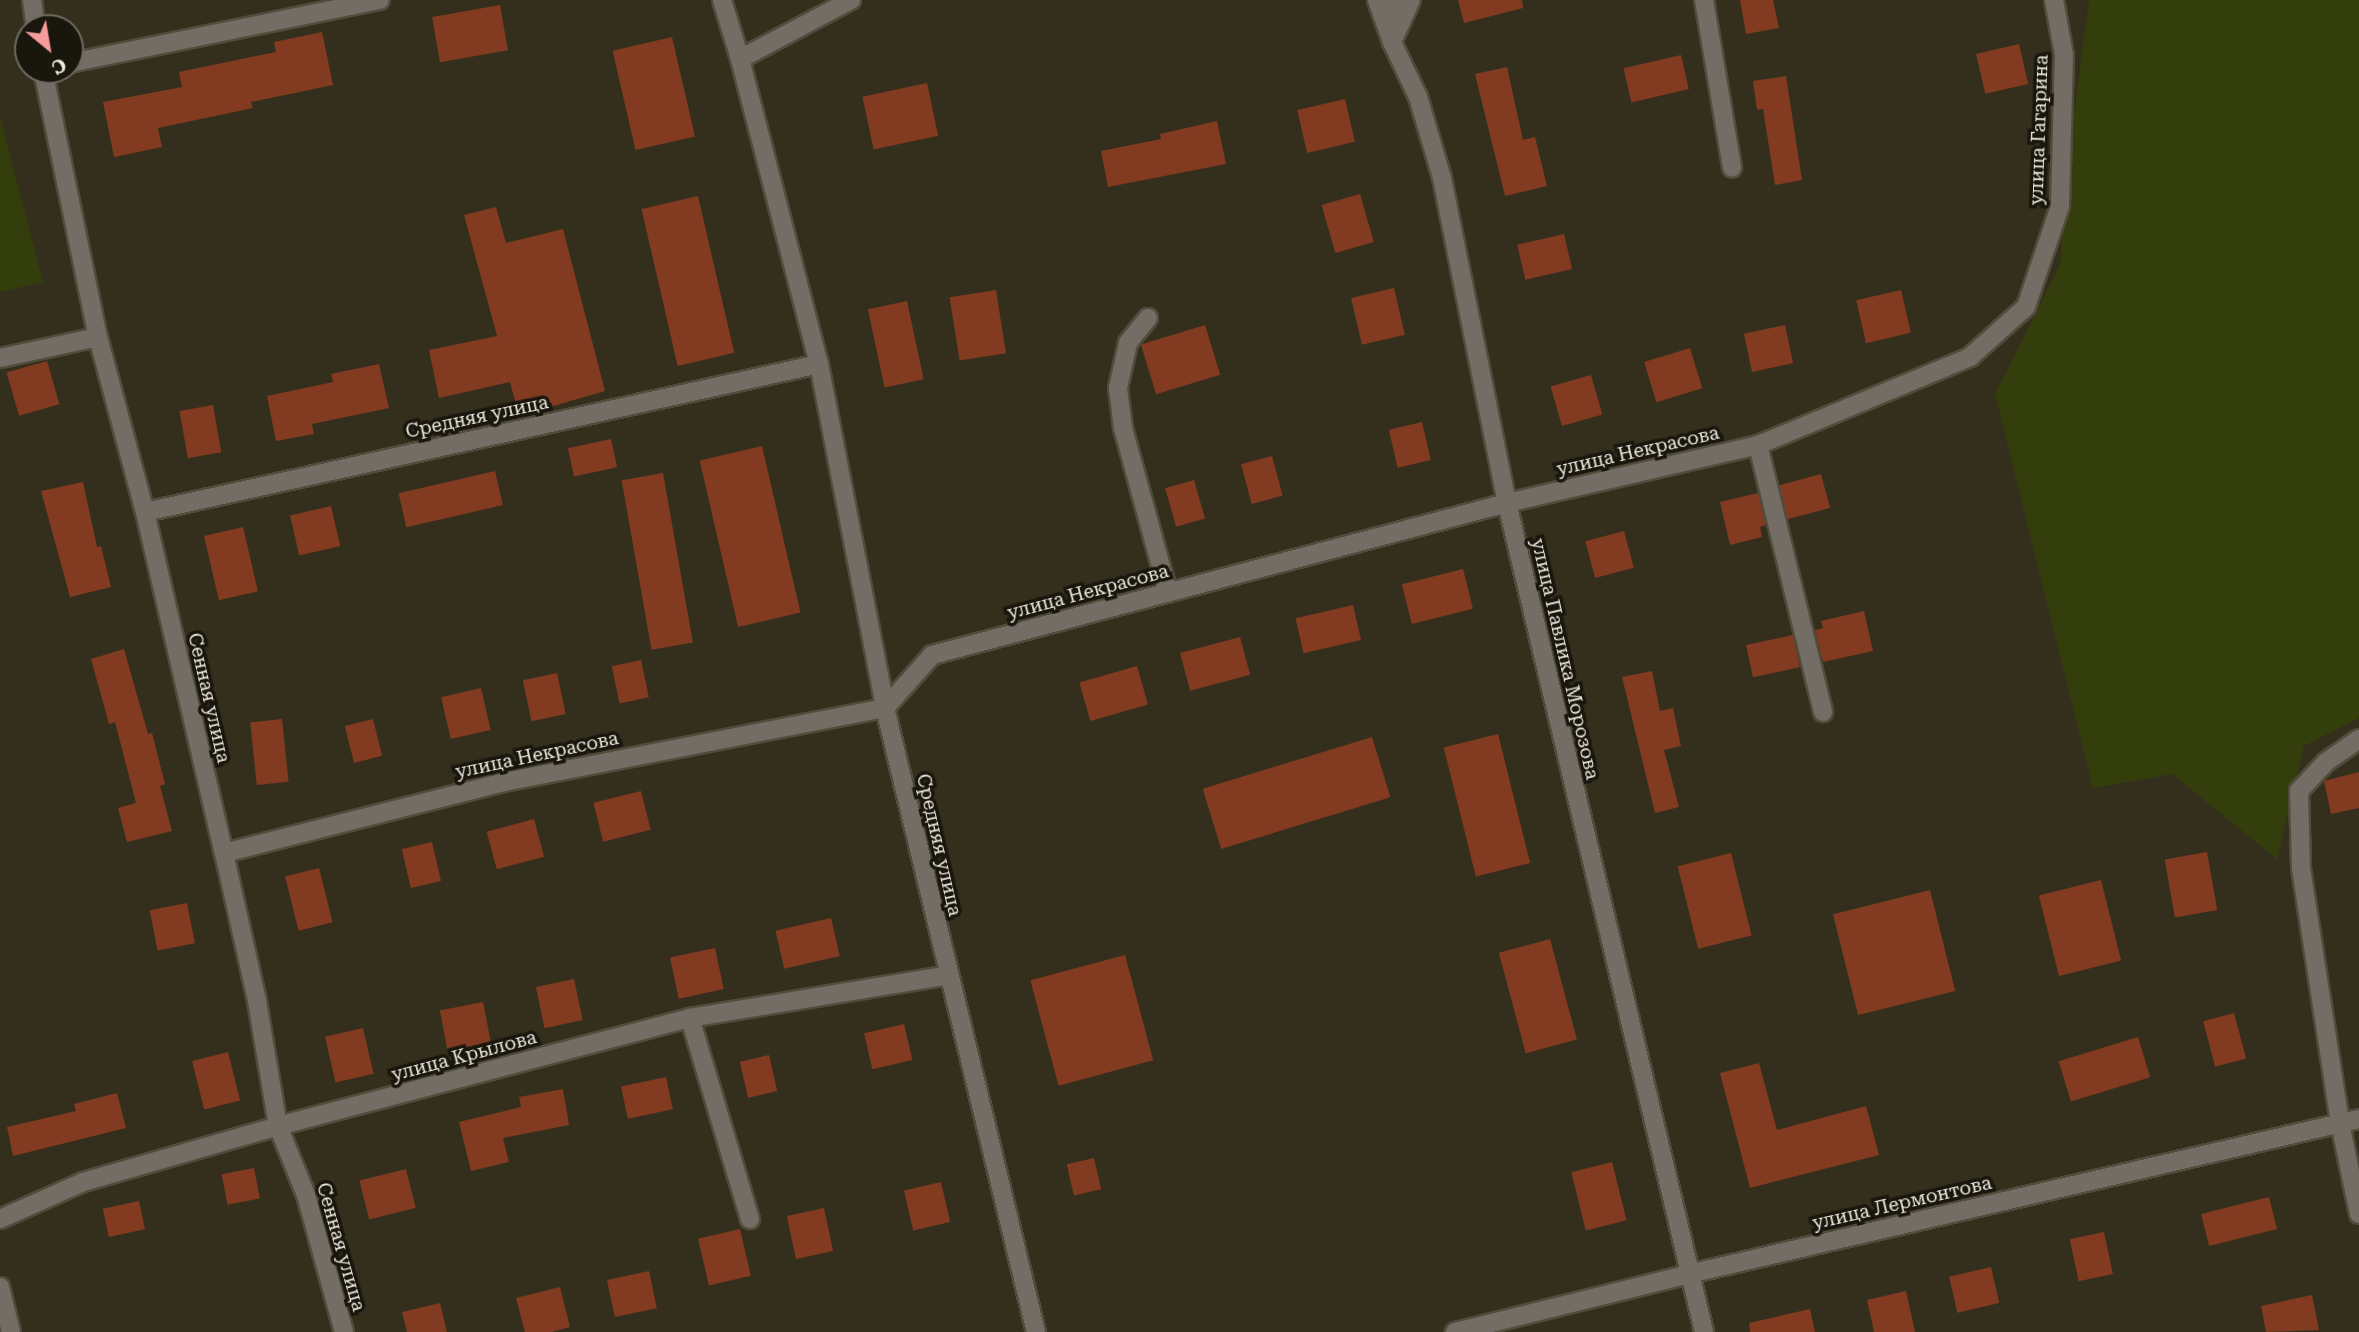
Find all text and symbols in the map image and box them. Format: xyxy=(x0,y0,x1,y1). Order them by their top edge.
north arrow xyxy=(14,14,84,84)
text: С xyxy=(47,53,70,79)
street label: улица Гагарина xyxy=(2025,54,2053,206)
street label: Средняя улица xyxy=(404,391,550,443)
street label: улица Некрасова xyxy=(1554,421,1722,481)
street label: улица Павлика Морозова xyxy=(1526,536,1604,782)
street label: улица Некрасова xyxy=(1005,559,1171,625)
street label: Сенная улица xyxy=(183,631,235,765)
street label: улица Некрасова xyxy=(453,727,621,783)
street label: Средняя улица xyxy=(912,772,966,918)
street label: улица Крылова xyxy=(389,1026,539,1086)
street label: улица Лермонтова xyxy=(1810,1171,1994,1235)
street label: Сенная улица xyxy=(312,1180,370,1314)

